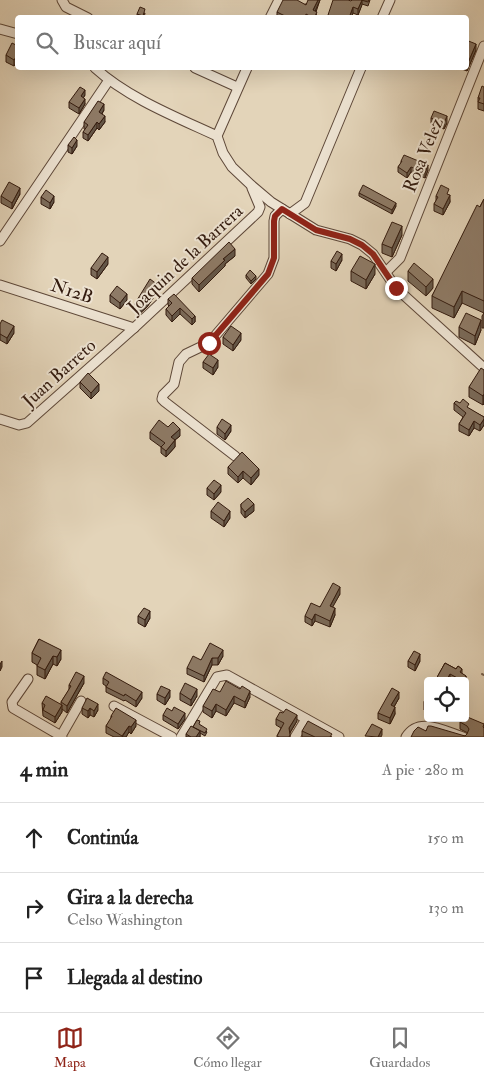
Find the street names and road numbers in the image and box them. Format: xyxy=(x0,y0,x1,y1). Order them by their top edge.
street label: Rosa Velez xyxy=(398,114,449,196)
street label: Joaquin de la Barrera xyxy=(122,199,248,320)
street label: N12B xyxy=(48,274,96,309)
street label: Juan Barreto xyxy=(17,334,101,413)

